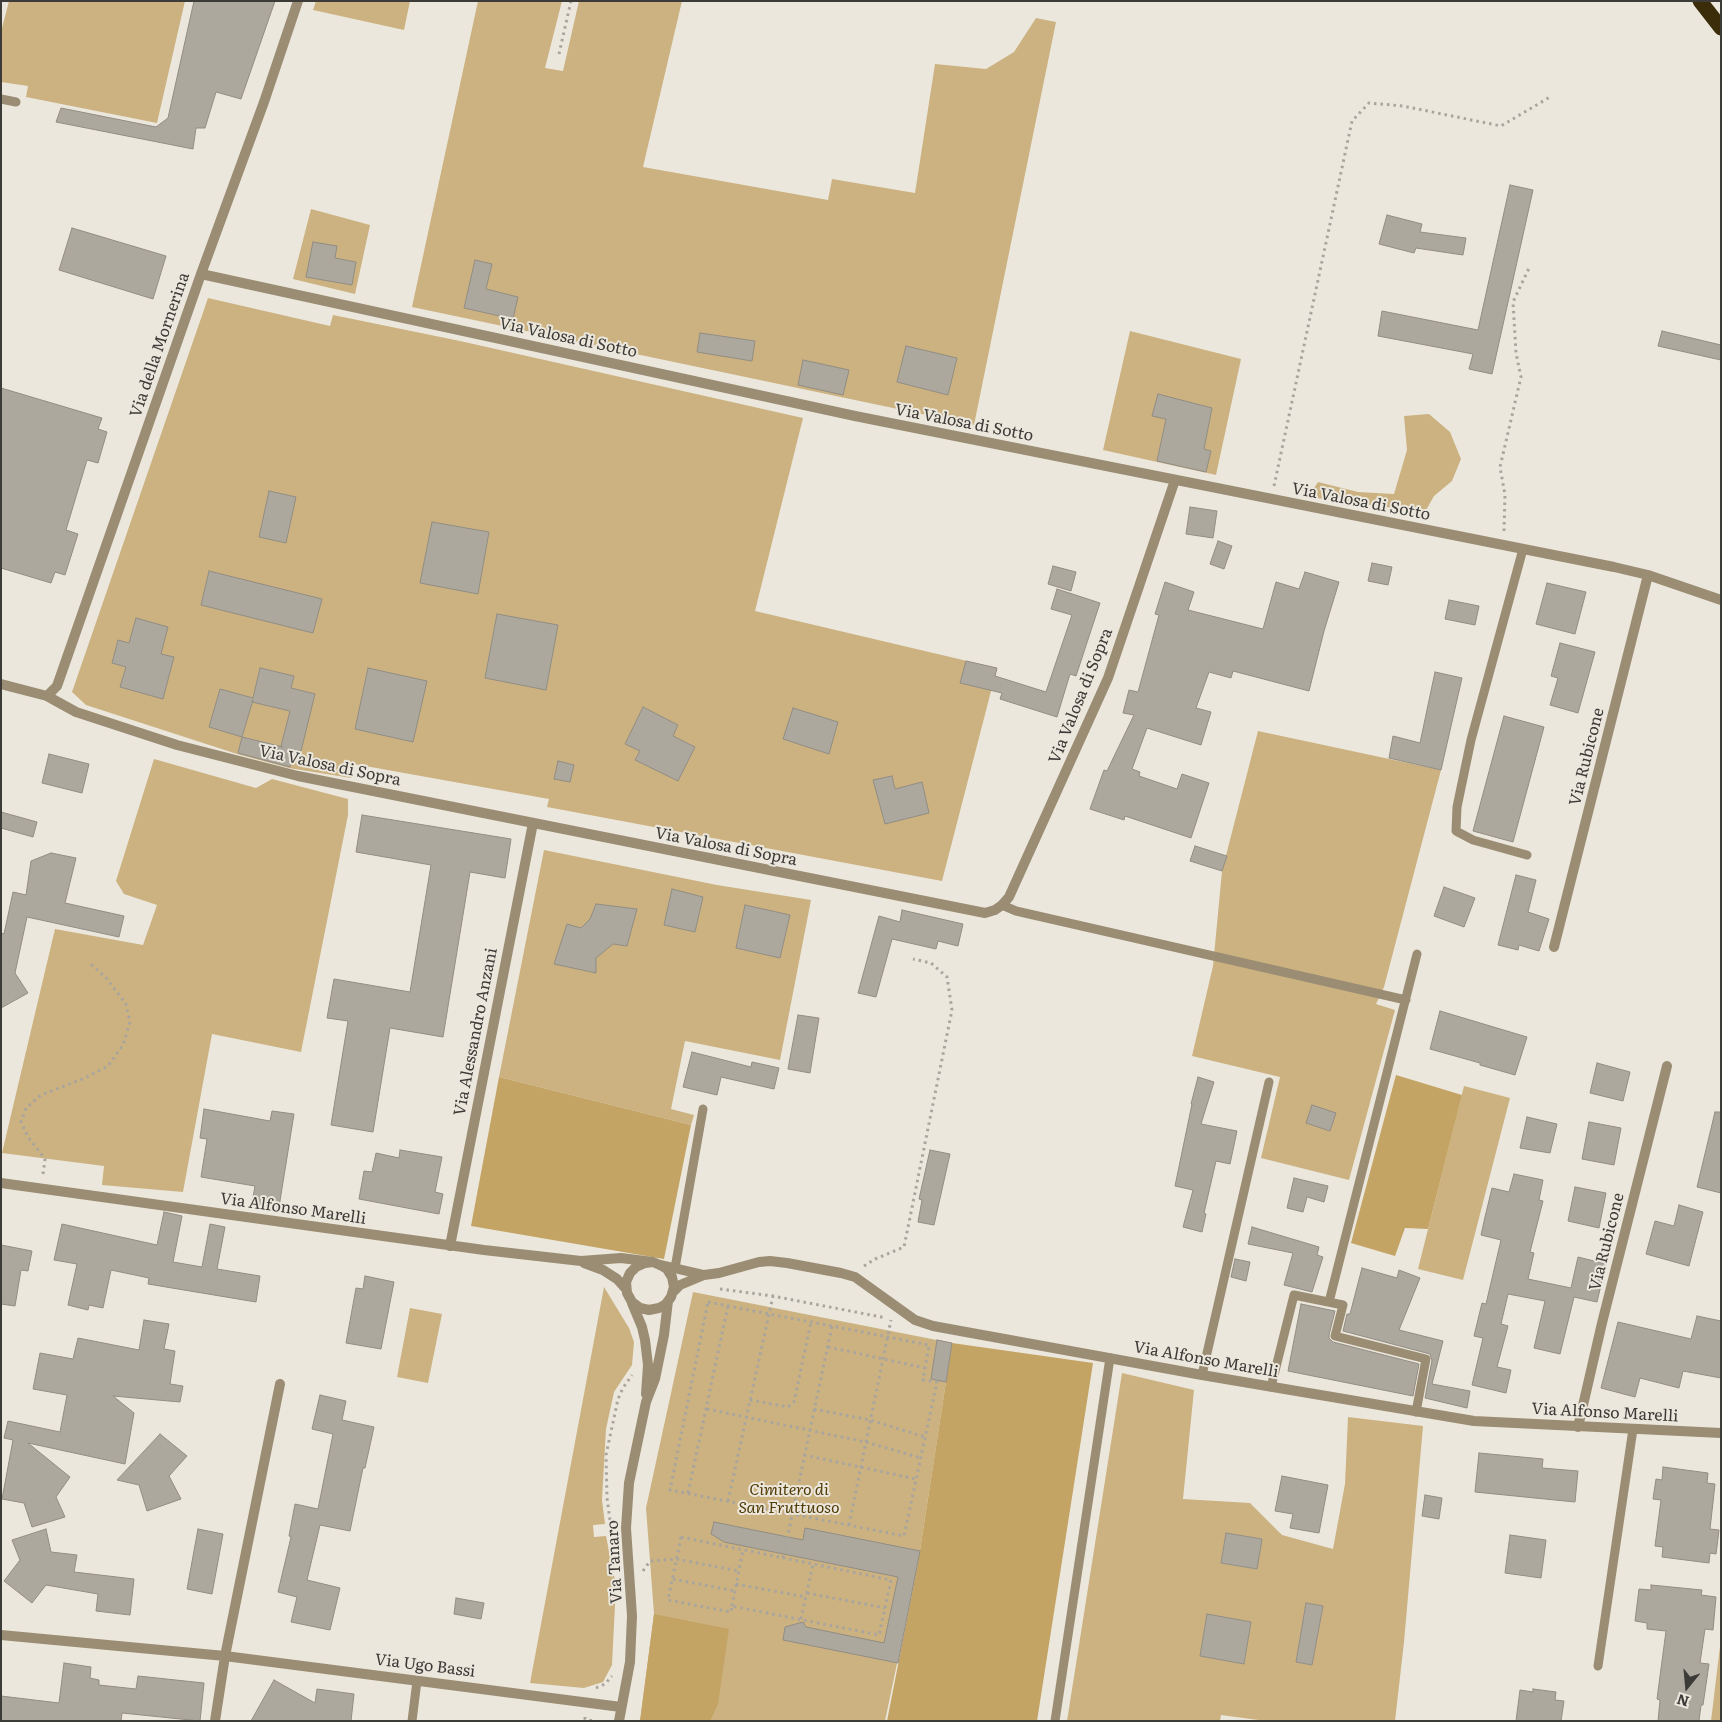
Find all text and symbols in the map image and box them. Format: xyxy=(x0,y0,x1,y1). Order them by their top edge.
street label: Via della Mornerina xyxy=(126,270,194,420)
street label: Via Valosa di Sotto xyxy=(497,314,639,362)
street label: Via Valosa di Sotto xyxy=(893,400,1035,446)
street label: Via Valosa di Sotto xyxy=(1290,479,1432,525)
street label: Via Valosa di Sopra xyxy=(1045,625,1117,767)
street label: Via Rubicone xyxy=(1566,706,1608,808)
street label: Via Valosa di Sopra xyxy=(257,742,403,790)
street label: Via Valosa di Sopra xyxy=(653,824,799,870)
street label: Via Alessandro Anzani xyxy=(450,946,502,1118)
street label: Via Alfonso Marelli xyxy=(219,1189,367,1229)
street label: Via Rubicone xyxy=(1586,1191,1628,1293)
street label: Via Alfonso Marelli xyxy=(1132,1338,1280,1382)
street label: Via Alfonso Marelli xyxy=(1531,1400,1679,1426)
park label: Cimitero di San Fruttuoso xyxy=(738,1480,840,1518)
street label: Via Tanaro xyxy=(603,1520,627,1604)
street label: Via Ugo Bassi xyxy=(374,1650,476,1682)
north arrow xyxy=(1662,1662,1712,1712)
text: N xyxy=(1674,1690,1691,1713)

